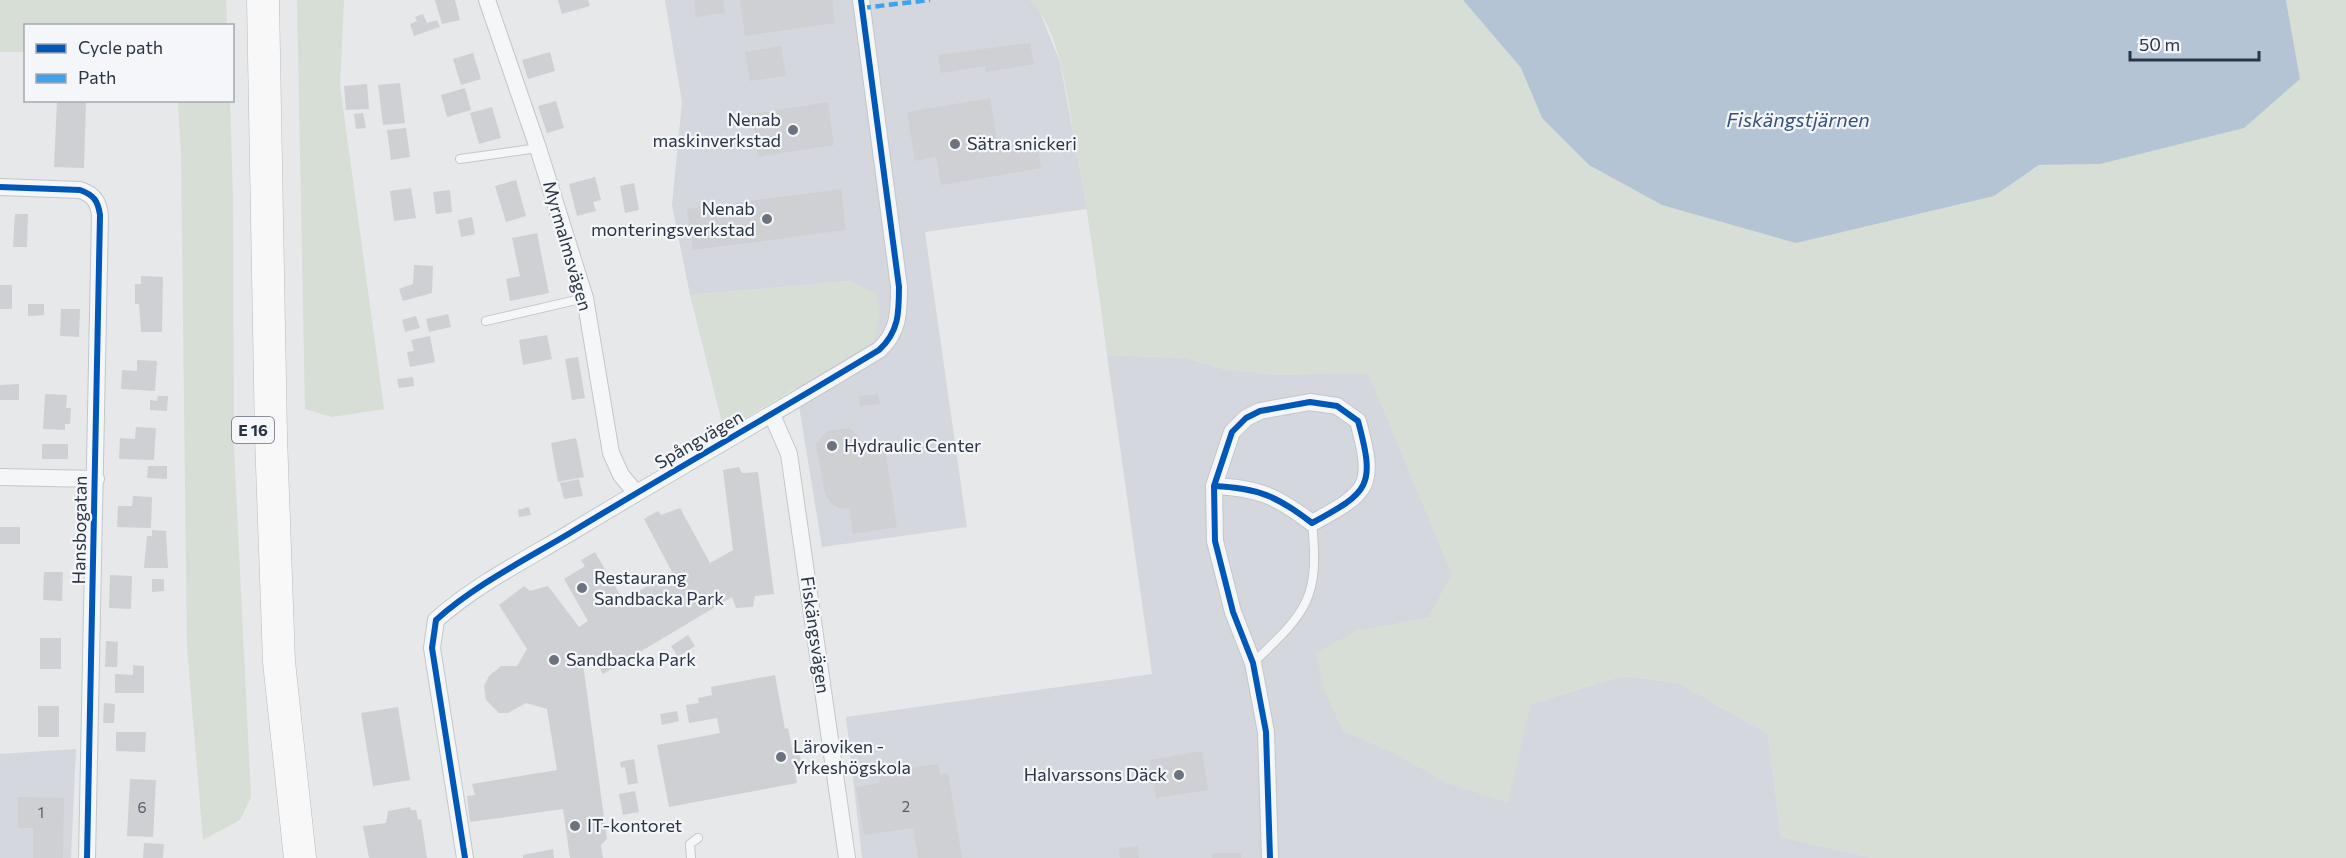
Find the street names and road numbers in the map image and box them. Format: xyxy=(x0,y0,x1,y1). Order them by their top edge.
street label: Myrmalmsvägen xyxy=(539,178,597,313)
street label: Spångvägen xyxy=(650,405,747,473)
road number: E 16 xyxy=(232,417,274,443)
street label: Hansbogatan xyxy=(67,475,91,585)
street label: Fiskängsvägen xyxy=(797,575,835,695)

